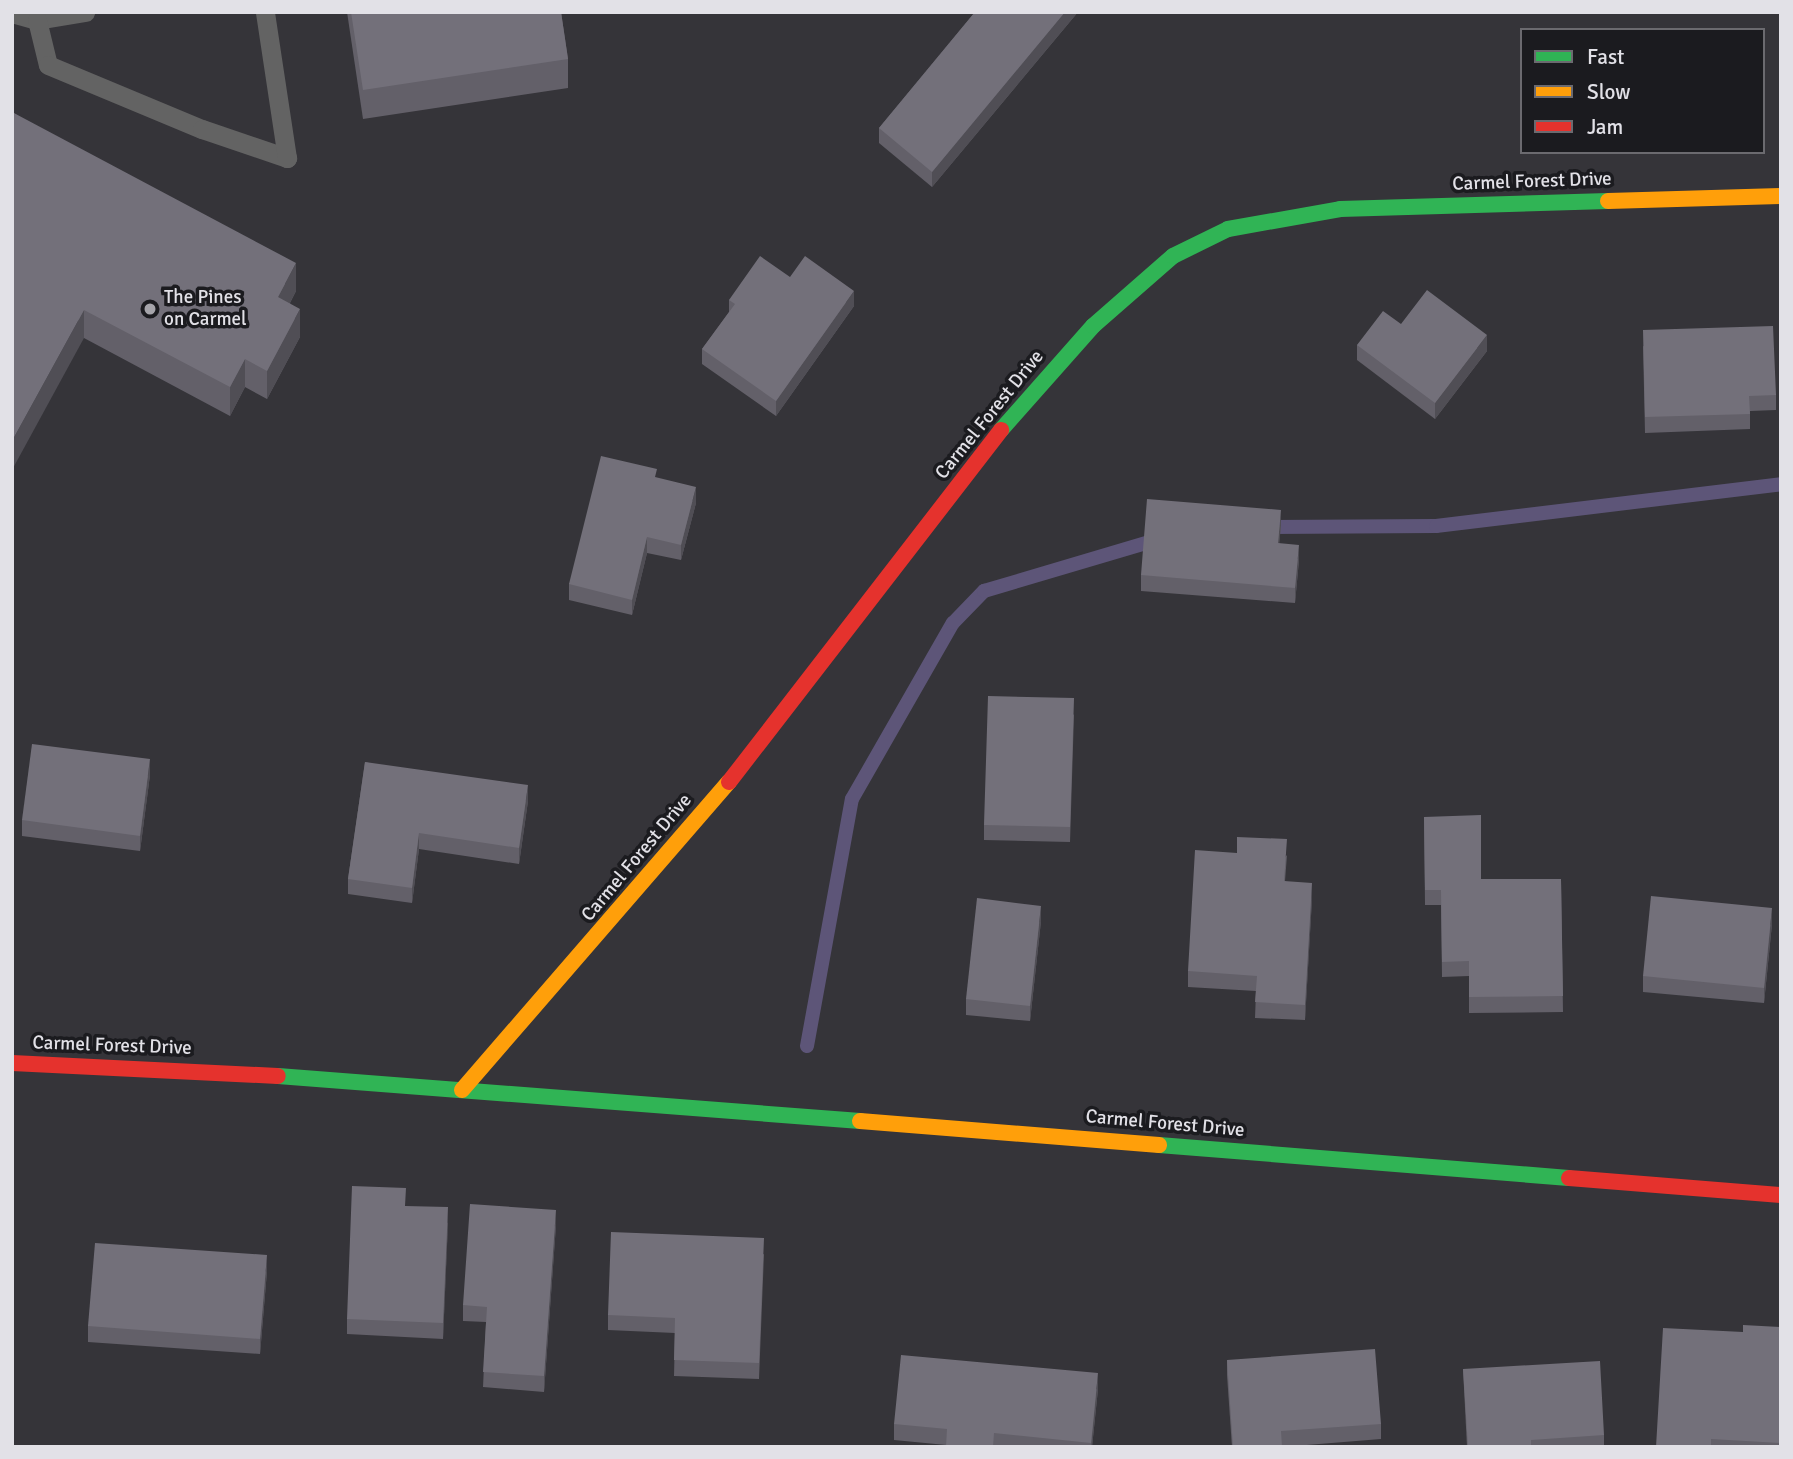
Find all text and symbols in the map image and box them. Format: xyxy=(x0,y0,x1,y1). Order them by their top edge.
legend xyxy=(1520,28,1765,154)
text: Fast xyxy=(1587,44,1624,70)
text: Slow xyxy=(1587,79,1631,105)
text: Jam xyxy=(1587,114,1623,140)
street label: Carmel Forest Drive xyxy=(1452,168,1612,196)
place label: The Pines on Carmel xyxy=(164,287,247,331)
marker: The Pines on Carmel xyxy=(142,301,158,317)
street label: Carmel Forest Drive xyxy=(931,346,1049,484)
street label: Carmel Forest Drive xyxy=(577,790,697,926)
street label: Carmel Forest Drive xyxy=(32,1032,192,1060)
street label: Carmel Forest Drive xyxy=(1085,1106,1245,1142)

